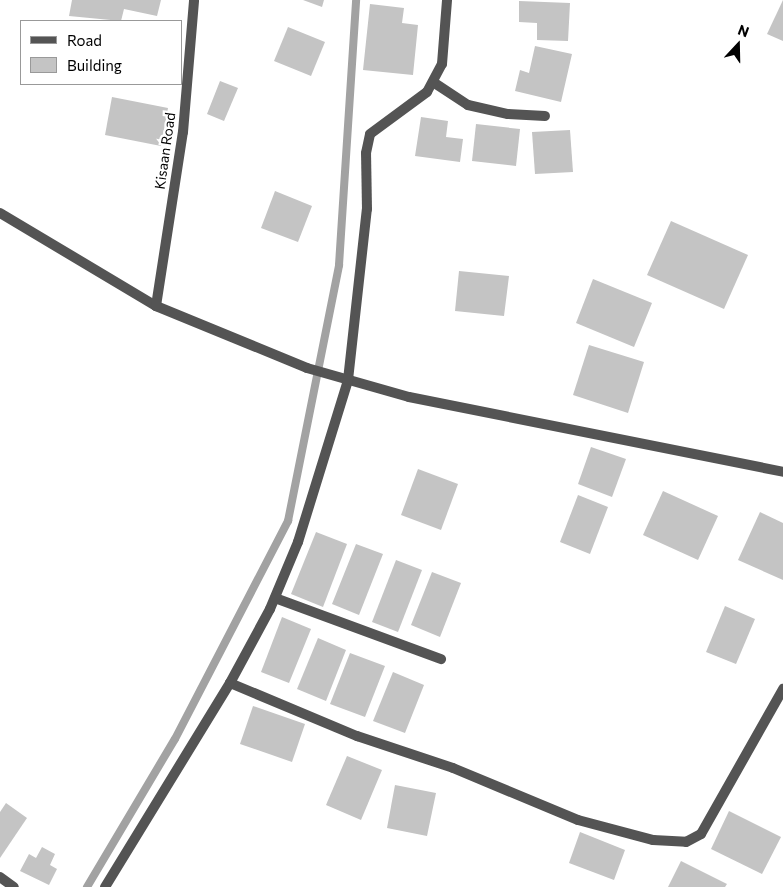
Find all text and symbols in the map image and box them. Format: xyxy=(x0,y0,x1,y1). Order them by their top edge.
legend xyxy=(20,20,182,85)
north arrow xyxy=(713,20,763,70)
text: N xyxy=(736,21,752,40)
text: Road xyxy=(67,31,102,49)
text: Building xyxy=(67,56,122,74)
street label: Kisaan Road xyxy=(151,112,179,190)

